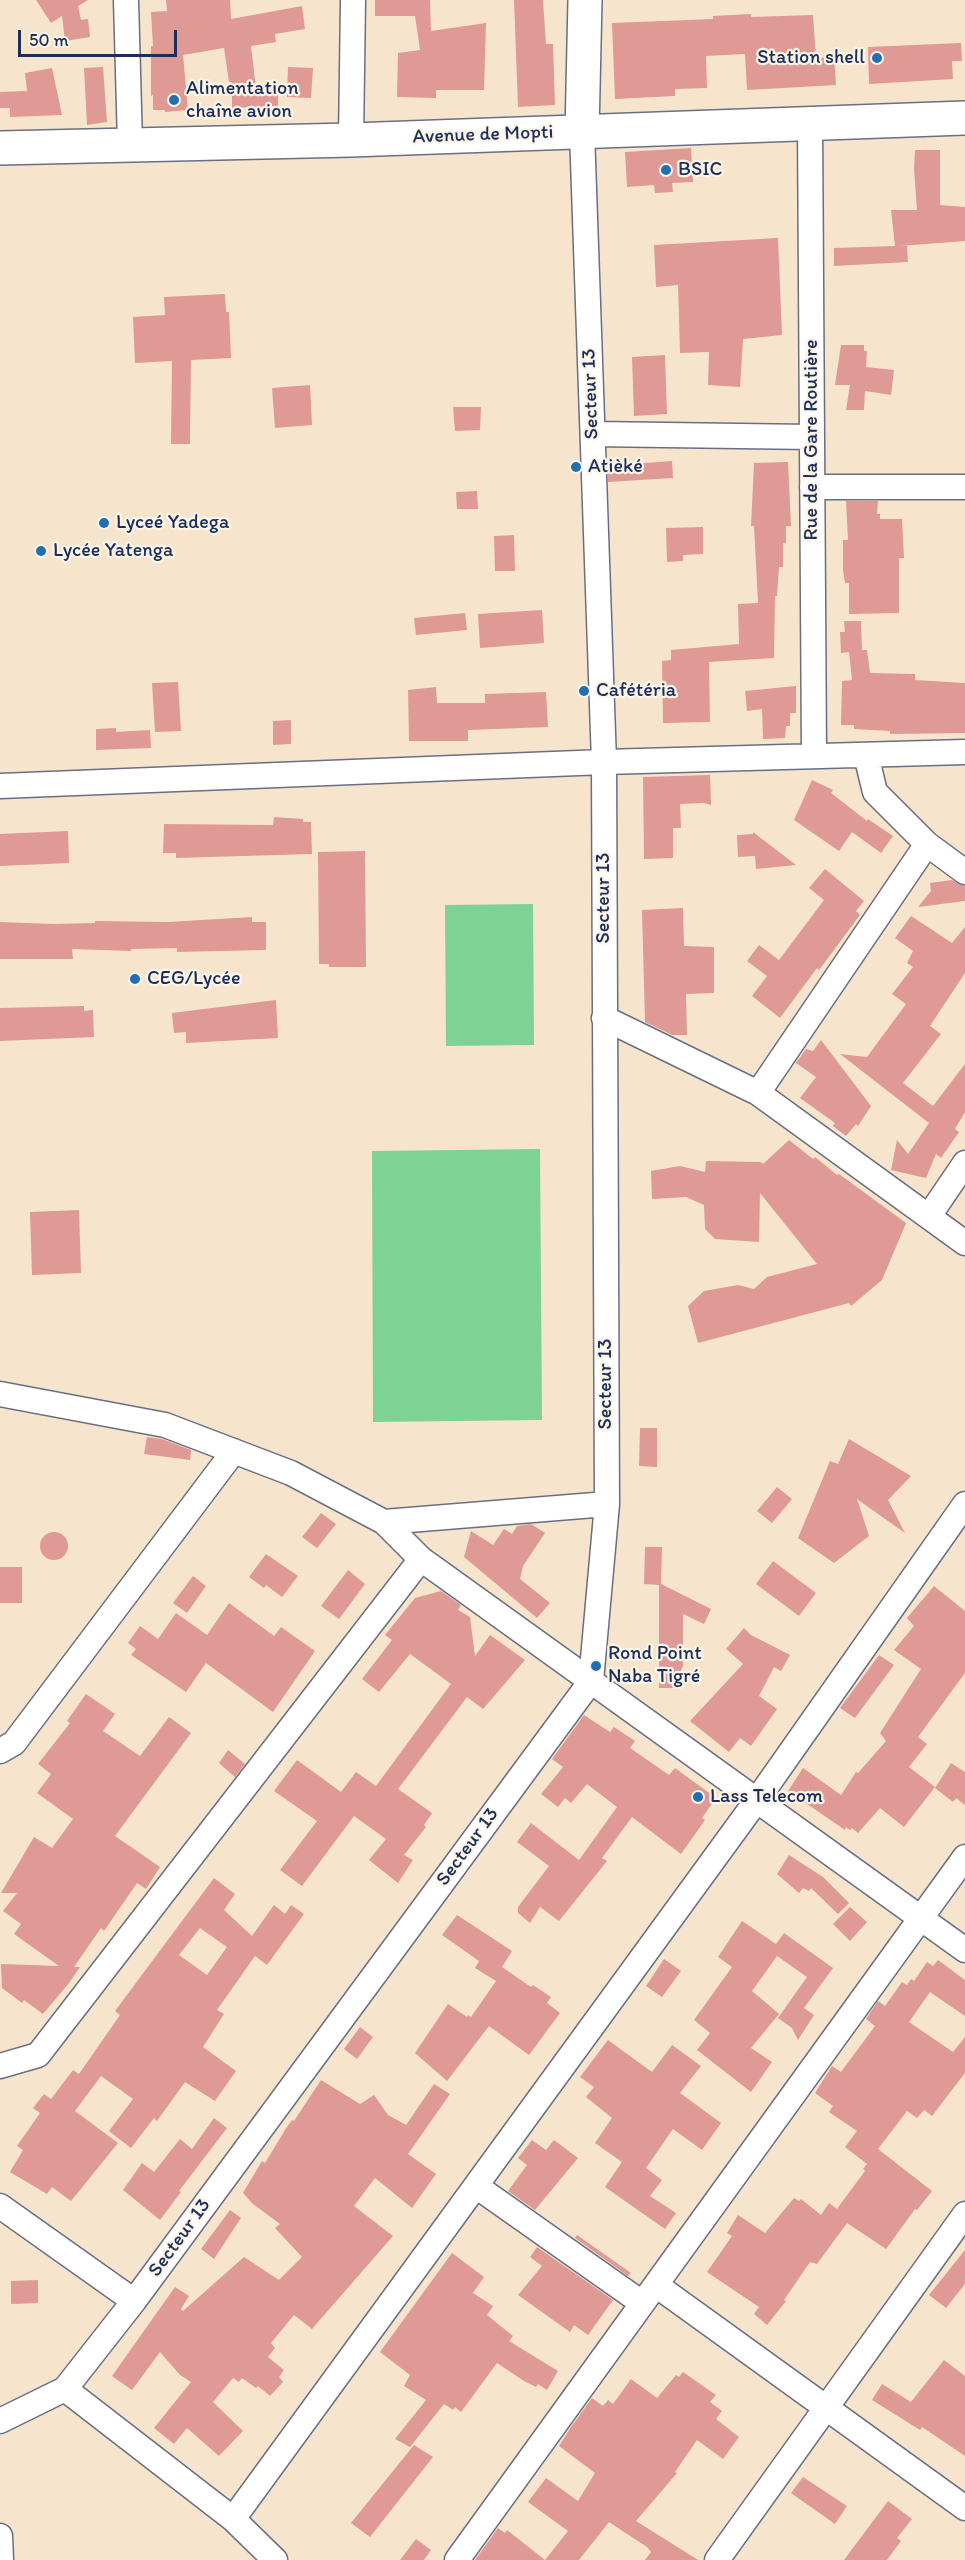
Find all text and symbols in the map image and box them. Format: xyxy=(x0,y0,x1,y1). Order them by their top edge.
scale bar xyxy=(21,18,180,56)
text: 50 m xyxy=(29,29,69,51)
place label: Station shell xyxy=(757,46,865,70)
marker: Station shell xyxy=(870,51,884,65)
place label: Alimentation chaîne avion xyxy=(186,77,299,124)
marker: Alimentation chaîne avion xyxy=(167,93,181,107)
street label: Avenue de Mopti xyxy=(412,121,554,149)
place label: BSIC xyxy=(678,158,722,182)
marker: BSIC xyxy=(659,163,673,177)
street label: Rue de la Gare Routière xyxy=(800,339,824,541)
street label: Secteur 13 xyxy=(577,348,605,440)
place label: Atièké xyxy=(588,455,643,479)
marker: Atièké xyxy=(569,460,583,474)
place label: Lyceé Yadega xyxy=(116,511,229,535)
marker: Lyceé Yadega xyxy=(97,516,111,530)
place label: Lycée Yatenga xyxy=(53,539,173,563)
marker: Lycée Yatenga xyxy=(34,544,48,558)
place label: Cafétéria xyxy=(596,679,676,703)
marker: Cafétéria xyxy=(577,684,591,698)
street label: Secteur 13 xyxy=(592,853,616,943)
place label: CEG/Lycée xyxy=(147,967,240,991)
marker: CEG/Lycée xyxy=(128,972,142,986)
street label: Secteur 13 xyxy=(594,1339,618,1429)
place label: Rond Point Naba Tigré xyxy=(608,1642,702,1689)
marker: Rond Point Naba Tigré xyxy=(589,1659,603,1673)
place label: Lass Telecom xyxy=(710,1785,823,1809)
marker: Lass Telecom xyxy=(691,1790,705,1804)
street label: Secteur 13 xyxy=(432,1803,504,1891)
street label: Secteur 13 xyxy=(144,2194,216,2282)

